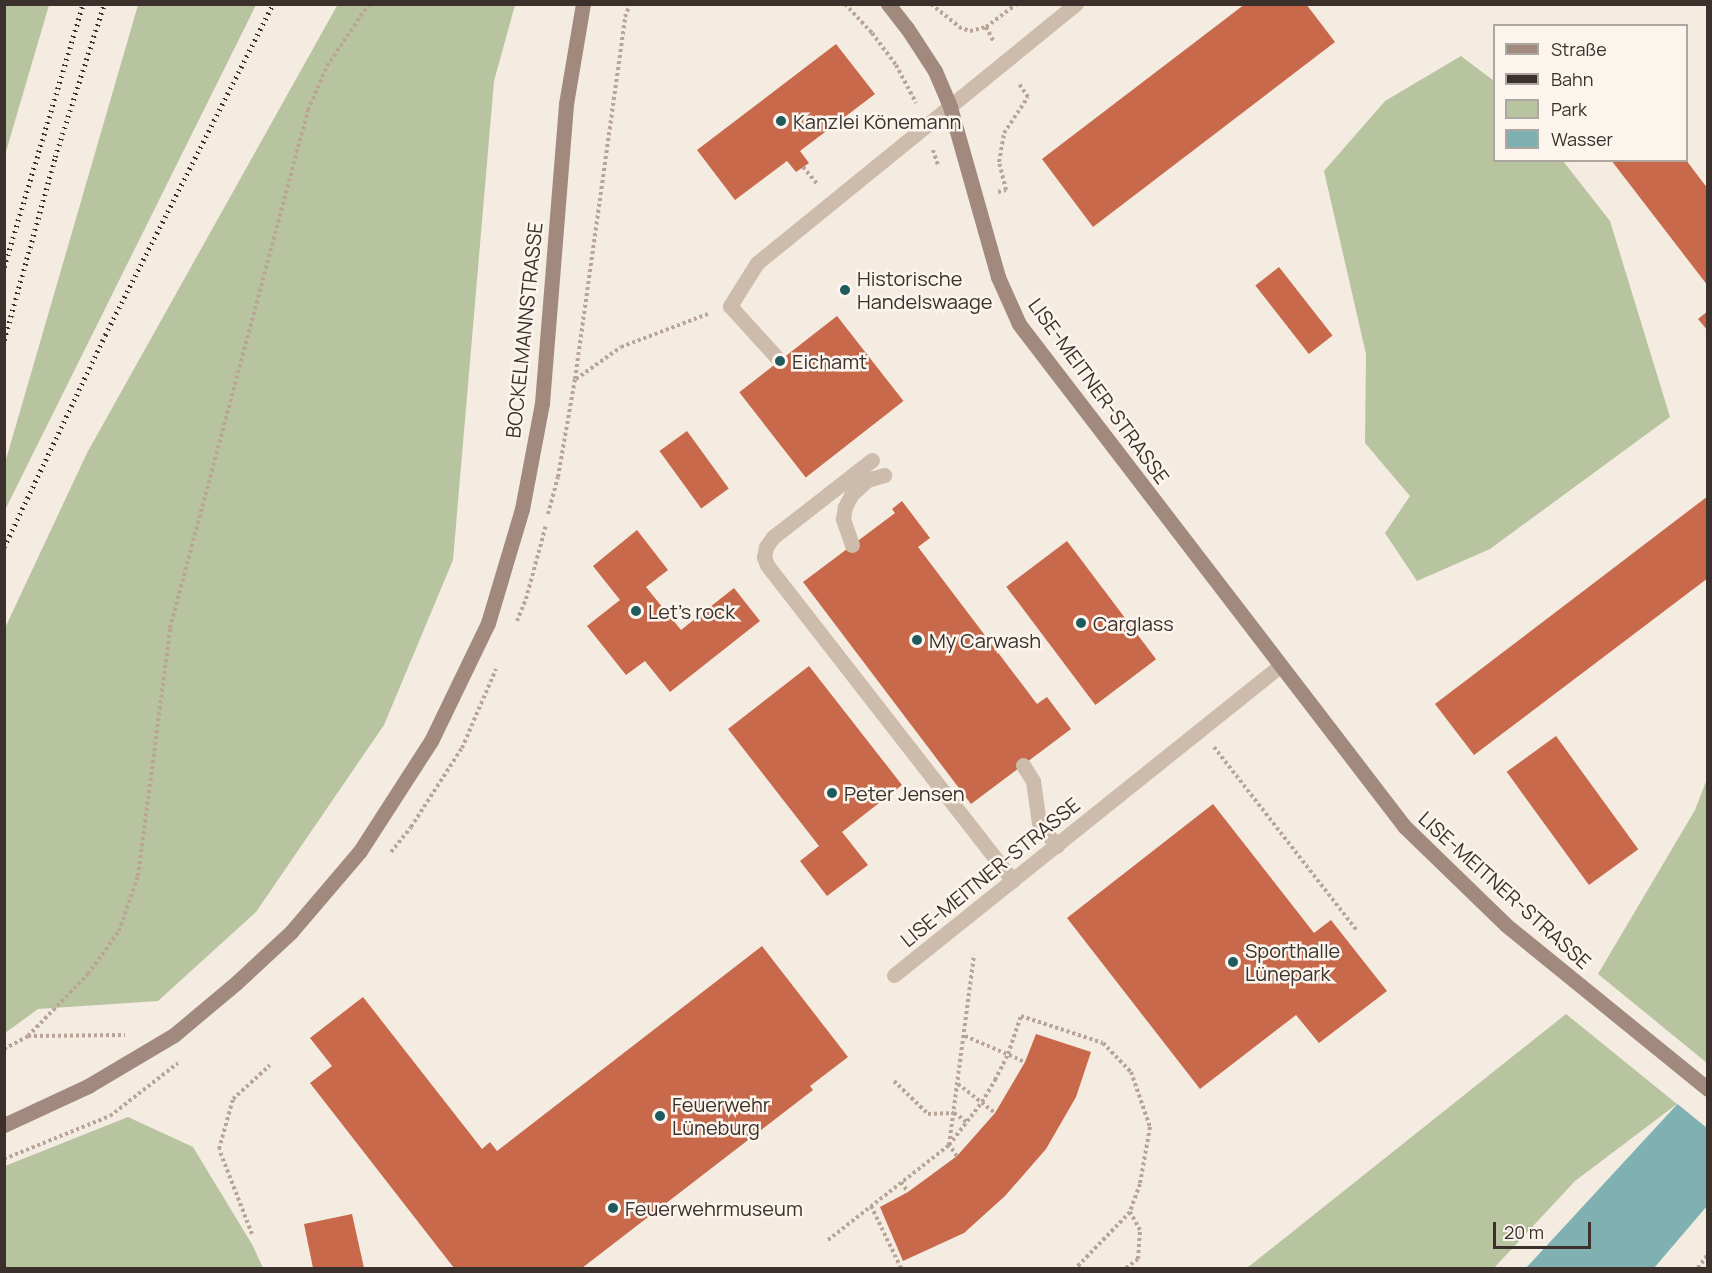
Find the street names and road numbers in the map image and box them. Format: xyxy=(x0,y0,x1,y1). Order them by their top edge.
street label: BOCKELMANNSTRASSE xyxy=(501,221,547,439)
street label: LISE-MEITNER-STRASSE xyxy=(1024,294,1174,488)
street label: LISE-MEITNER-STRASSE xyxy=(896,792,1084,952)
street label: LISE-MEITNER-STRASSE xyxy=(1414,806,1596,974)

